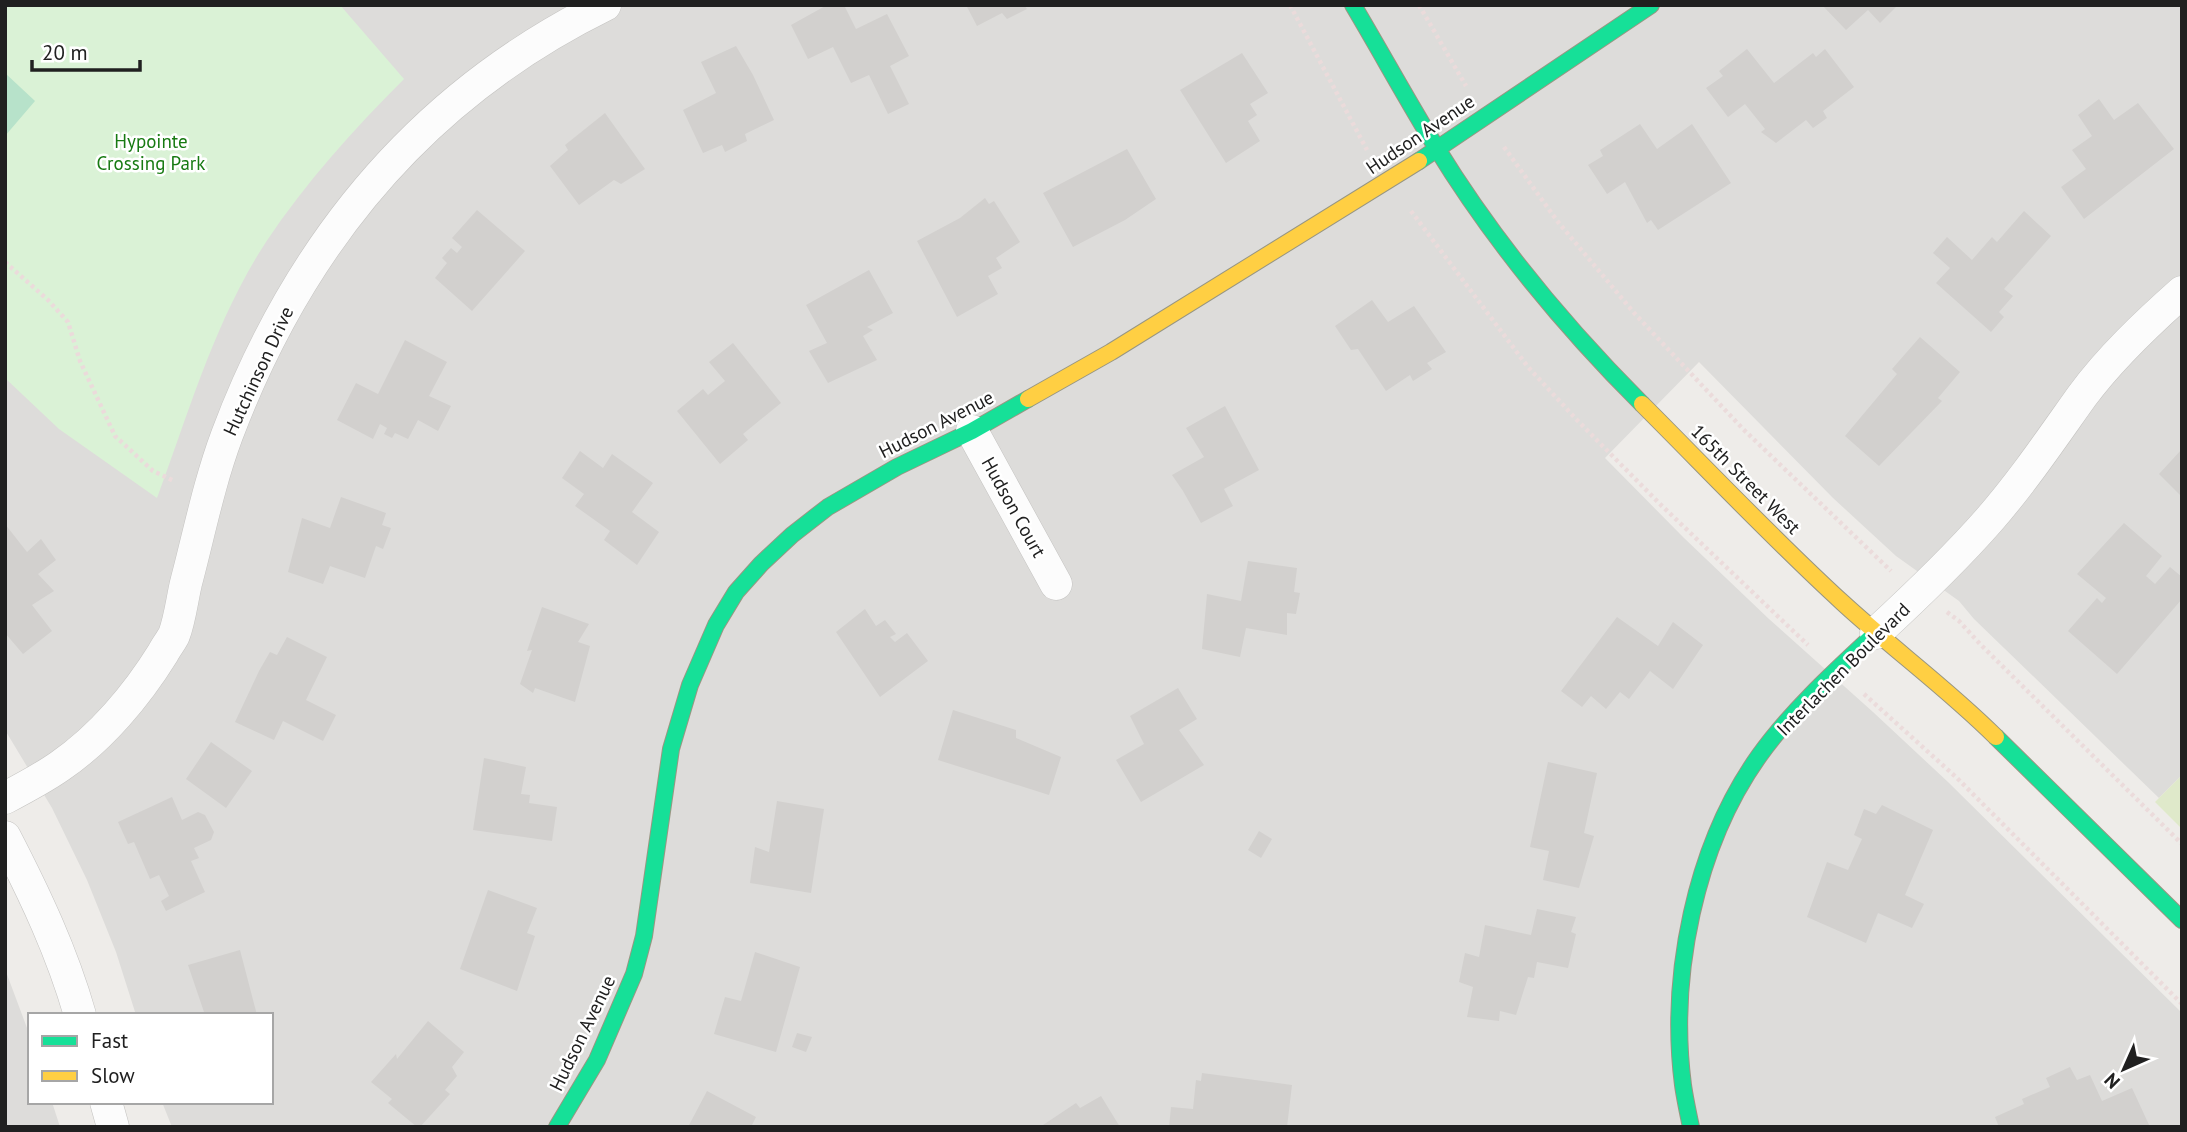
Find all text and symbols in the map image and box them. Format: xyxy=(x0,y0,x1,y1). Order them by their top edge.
scale bar xyxy=(32,28,140,72)
text: 20 m xyxy=(42,39,88,66)
street label: Hudson Avenue xyxy=(1361,89,1479,179)
park label: Hypointe Crossing Park xyxy=(97,129,205,175)
street label: Hutchinson Drive xyxy=(218,303,298,439)
street label: Hudson Avenue xyxy=(875,385,997,463)
street label: 165th Street West xyxy=(1686,419,1806,539)
street label: Hudson Court xyxy=(977,453,1052,562)
street label: Interlachen Boulevard xyxy=(1771,597,1915,741)
street label: Hudson Avenue xyxy=(544,971,620,1095)
legend xyxy=(28,1013,273,1104)
text: Fast xyxy=(91,1027,128,1054)
north arrow xyxy=(2089,1034,2159,1104)
text: Slow xyxy=(91,1062,135,1089)
text: N xyxy=(2099,1068,2125,1094)

